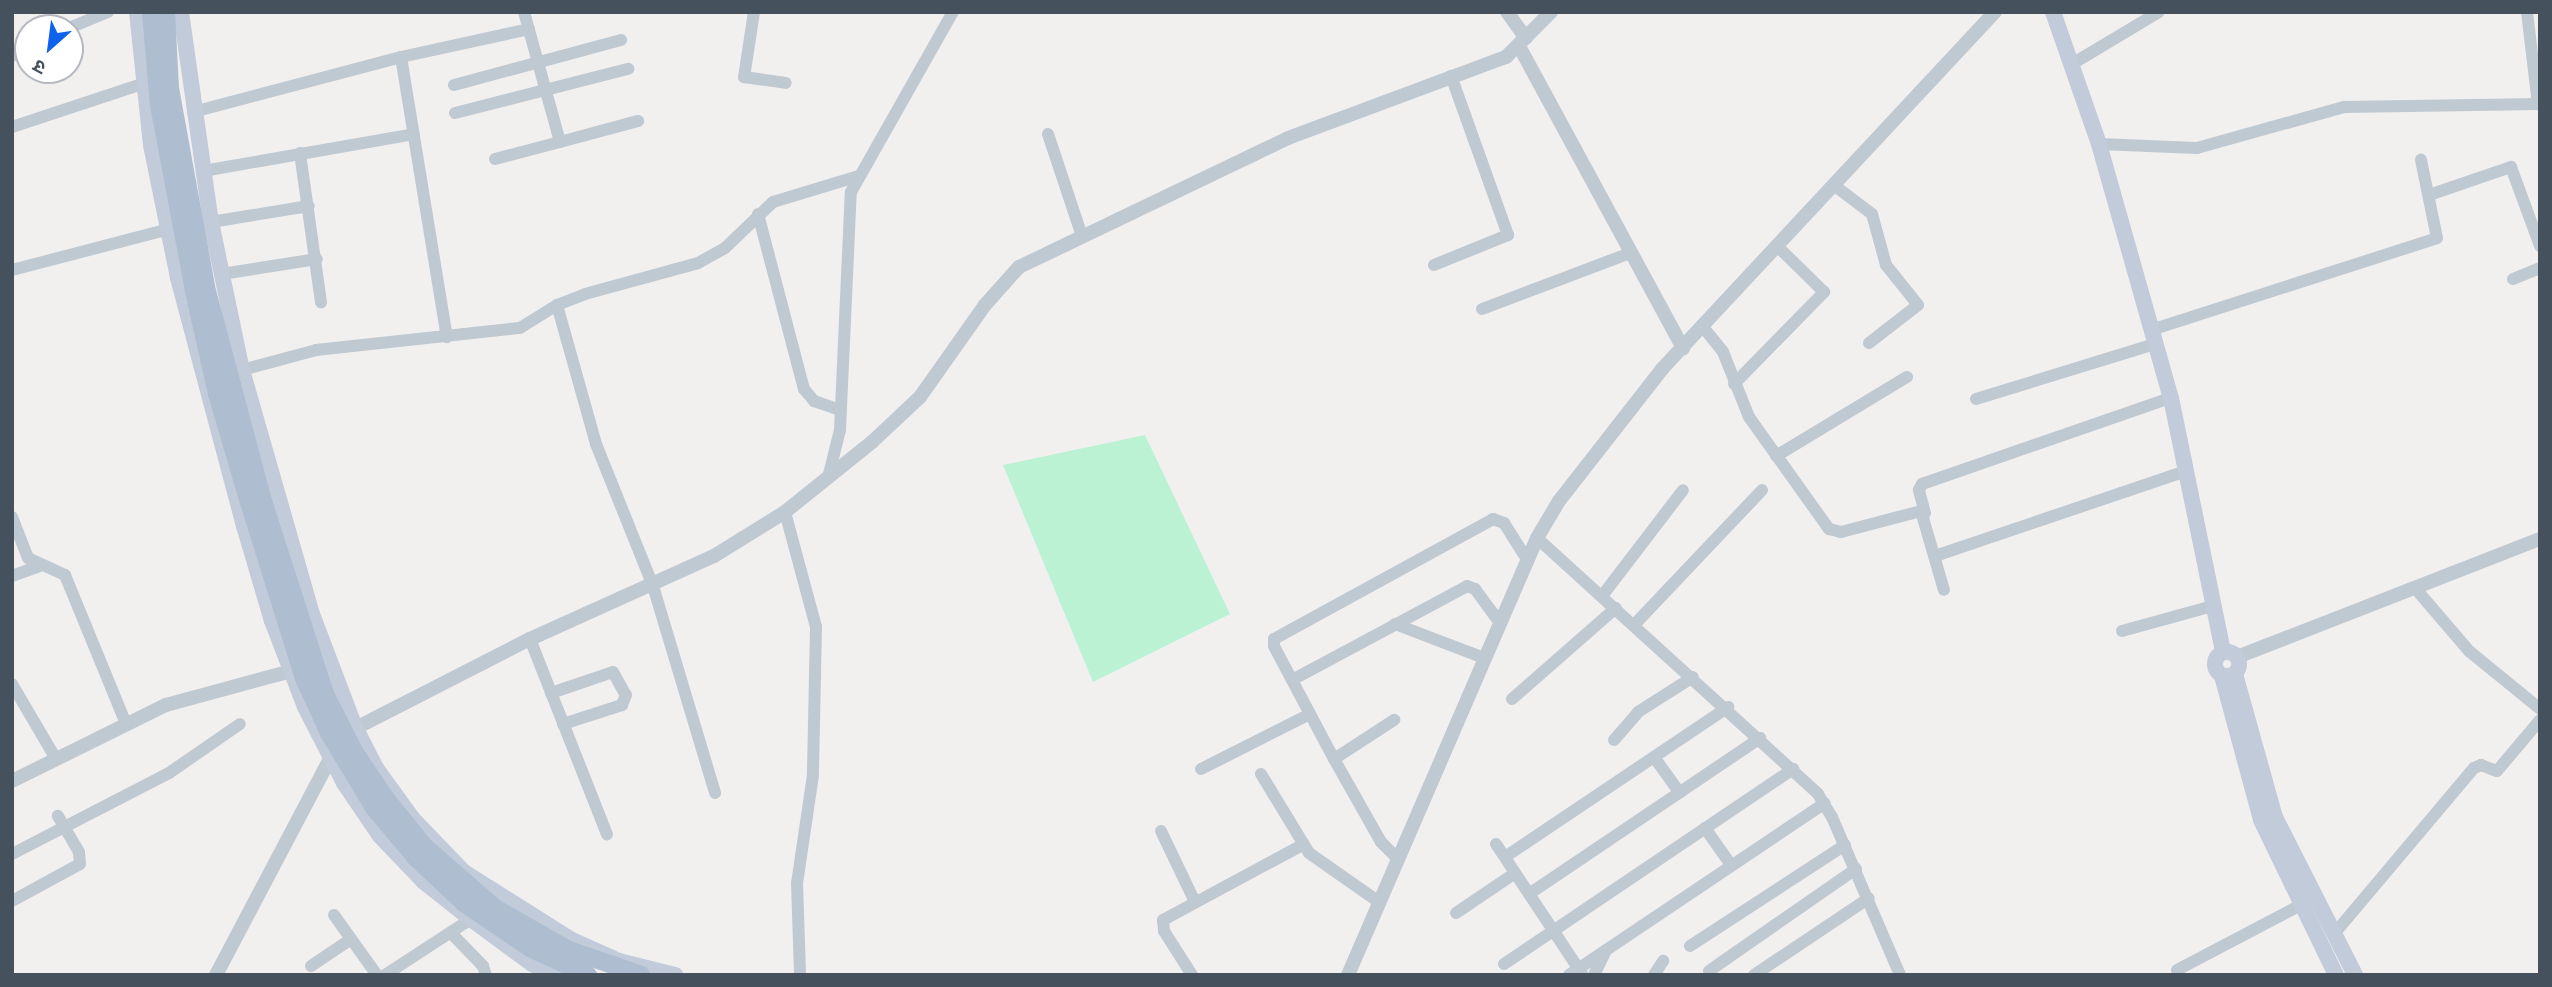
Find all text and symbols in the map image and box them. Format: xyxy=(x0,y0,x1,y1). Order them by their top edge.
north arrow xyxy=(14,14,84,84)
text: उ xyxy=(30,53,51,79)

